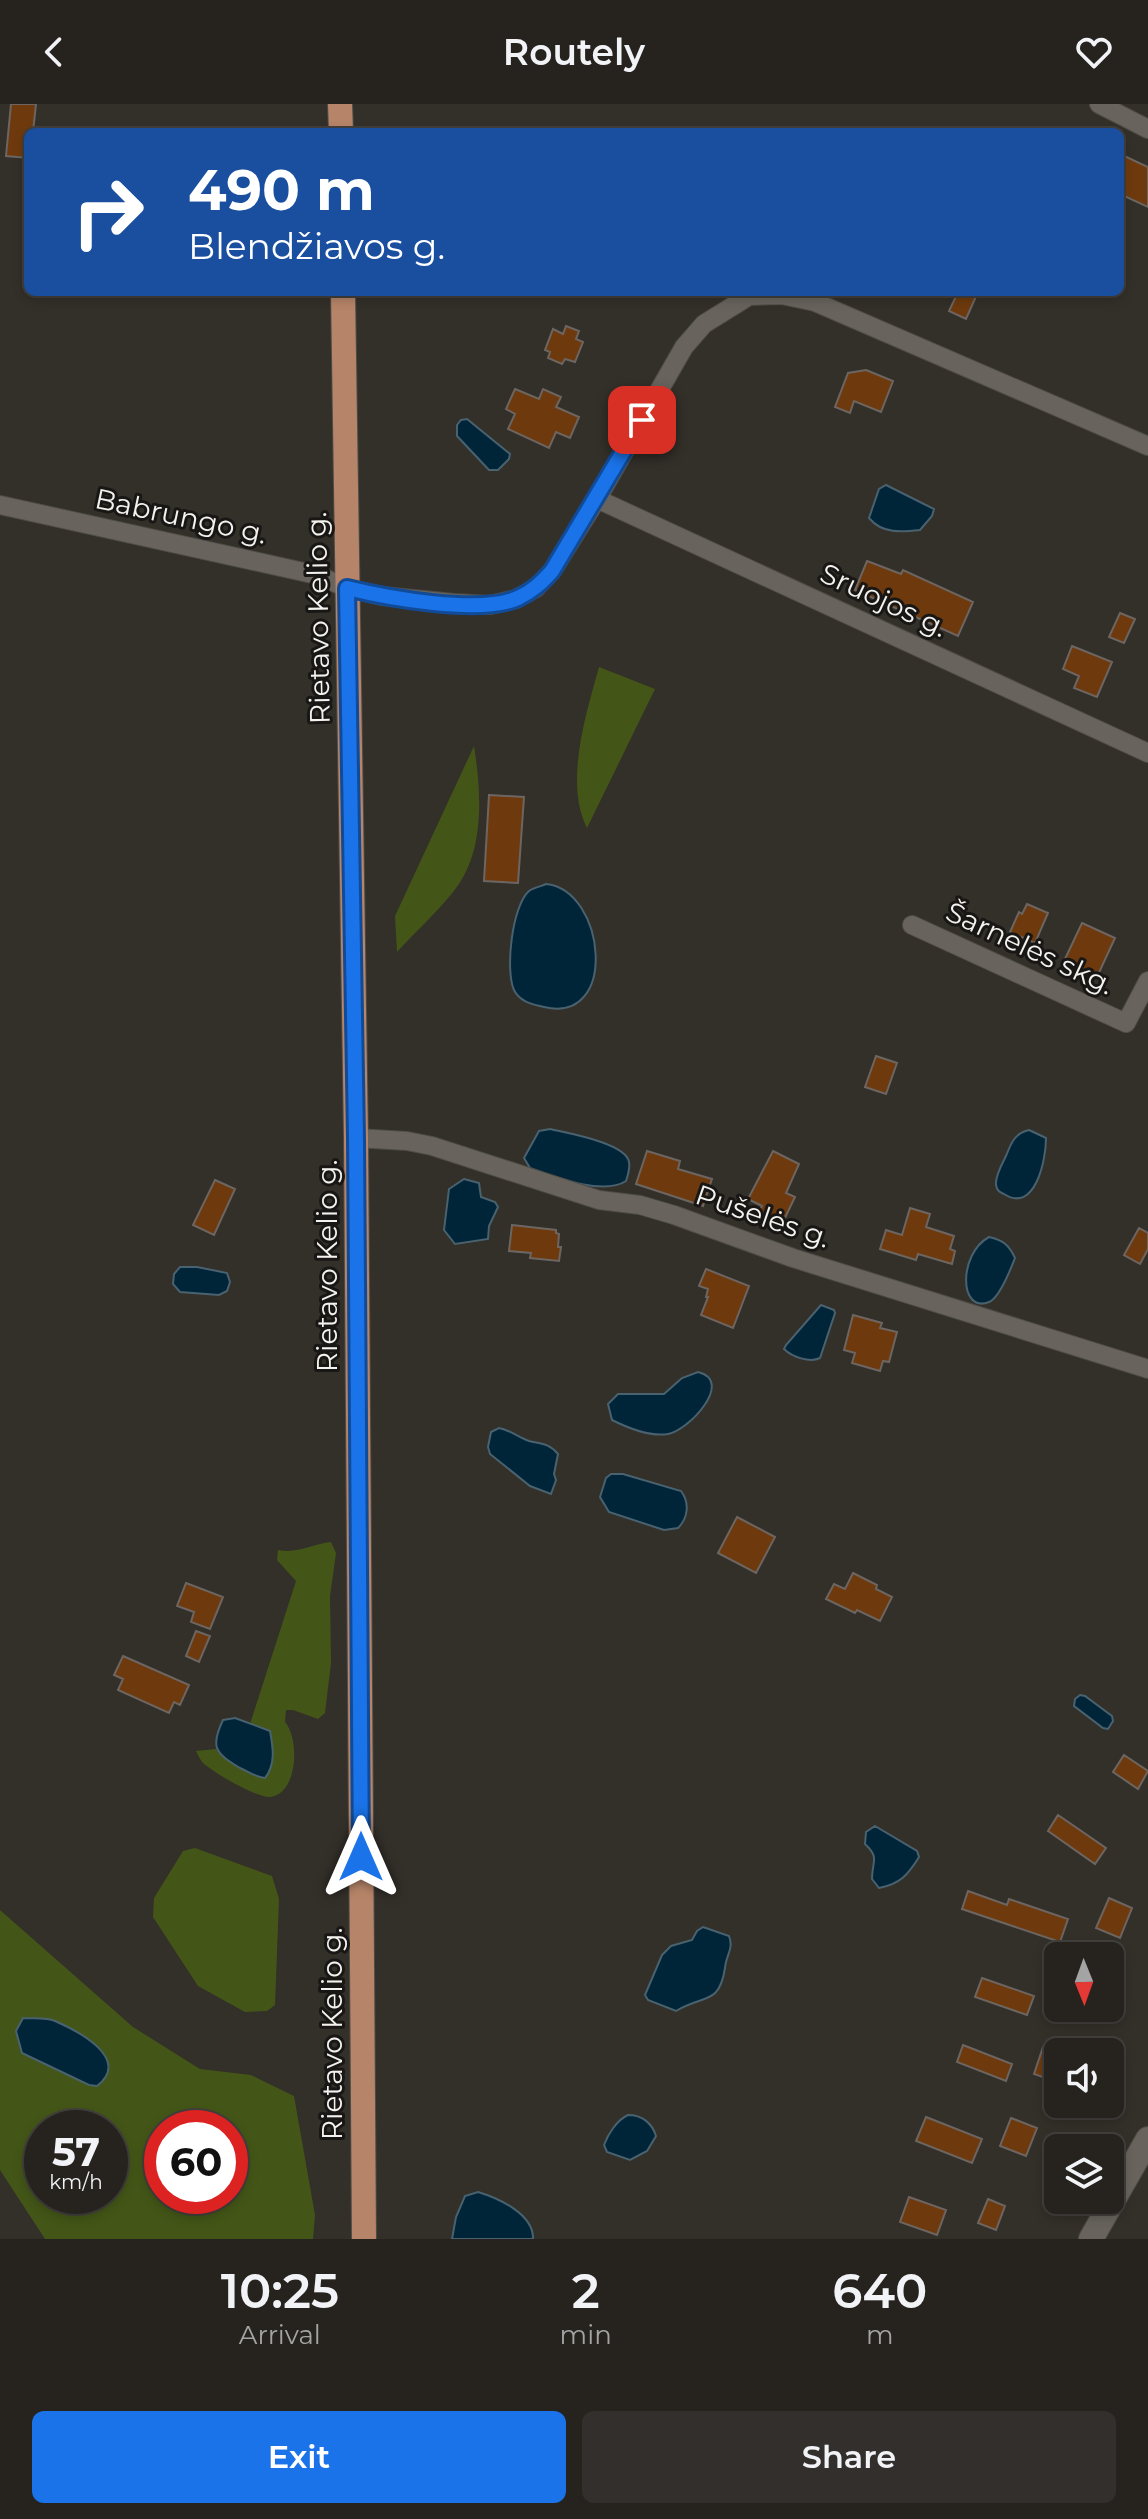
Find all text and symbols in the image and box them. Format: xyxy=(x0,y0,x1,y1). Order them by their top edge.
icon: back xyxy=(32,30,76,74)
text: Routely xyxy=(503,30,645,74)
icon: heart xyxy=(1072,30,1116,74)
text: 490 m xyxy=(188,156,375,224)
icon: right xyxy=(56,160,160,264)
text: Blendžiavos g. xyxy=(188,224,445,268)
pin xyxy=(608,386,676,454)
icon: arrive xyxy=(620,398,664,442)
street label: Babrungo g. xyxy=(92,481,270,551)
street label: Rietavo Kelio g. xyxy=(299,511,337,725)
street label: Sruojos g. xyxy=(815,556,953,644)
street label: Šarnelės skg. xyxy=(941,894,1119,1002)
street label: Rietavo Kelio g. xyxy=(310,1160,344,1372)
street label: Pušelės g. xyxy=(691,1177,835,1255)
position arrow xyxy=(319,1815,403,1899)
street label: Rietavo Kelio g. xyxy=(315,1928,349,2140)
north arrow xyxy=(1044,1942,1124,2022)
map controls xyxy=(1044,1942,1124,2214)
button: sound xyxy=(1044,2038,1124,2118)
speed limit sign: 60 xyxy=(144,2110,248,2214)
text: 57 xyxy=(52,2127,100,2176)
button: layers xyxy=(1044,2134,1124,2214)
text: km/h xyxy=(49,2170,103,2194)
text: 10:25 xyxy=(221,2262,339,2320)
text: 2 xyxy=(572,2262,600,2320)
text: 640 xyxy=(832,2262,927,2320)
text: Arrival xyxy=(239,2319,321,2351)
text: min xyxy=(560,2319,612,2351)
text: m xyxy=(866,2319,894,2351)
button: Exit xyxy=(32,2411,566,2503)
button: Share xyxy=(582,2411,1116,2503)

